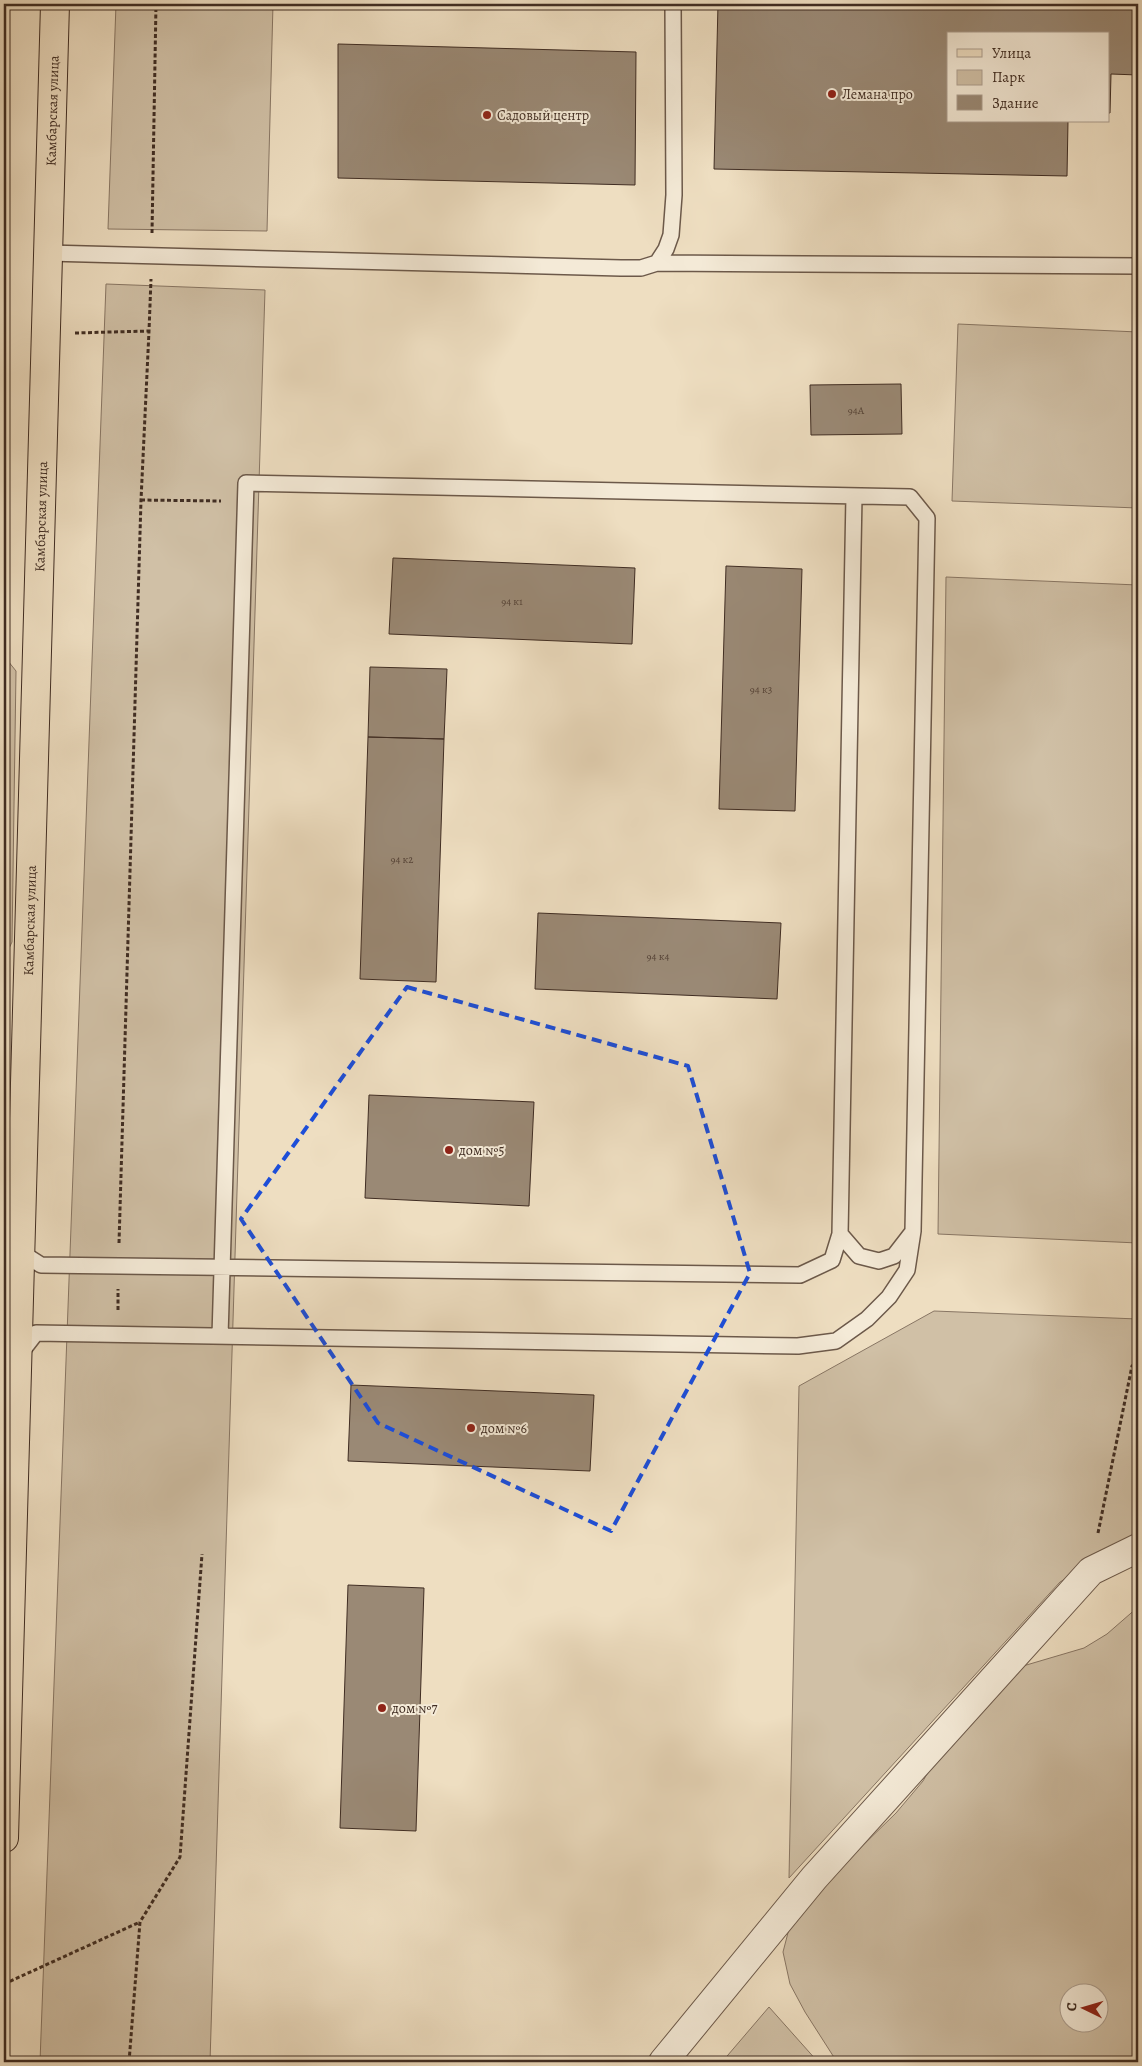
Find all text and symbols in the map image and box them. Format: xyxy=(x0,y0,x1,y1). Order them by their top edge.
legend xyxy=(947,32,1110,122)
text: Улица xyxy=(992,43,1031,63)
street label: Камбарская улица xyxy=(41,55,64,166)
text: Парк xyxy=(992,67,1025,87)
place label: Лемана про xyxy=(842,85,913,104)
marker: Лемана про xyxy=(826,88,838,100)
text: Здание xyxy=(992,93,1039,113)
place label: Садовый центр xyxy=(497,106,589,125)
marker: Садовый центр xyxy=(481,109,493,121)
house number: 94А xyxy=(848,403,865,418)
street label: Камбарская улица xyxy=(30,460,52,572)
house number: 94 к1 xyxy=(501,594,523,609)
house number: 94 к3 xyxy=(750,682,772,697)
house number: 94 к2 xyxy=(390,852,414,867)
street label: Камбарская улица xyxy=(19,864,41,976)
house number: 94 к4 xyxy=(647,949,669,964)
place label: дом №5 xyxy=(458,1141,504,1160)
marker: дом №5 xyxy=(443,1144,455,1156)
place label: дом №6 xyxy=(480,1419,527,1438)
marker: дом №6 xyxy=(465,1422,477,1434)
place label: дом №7 xyxy=(391,1699,437,1718)
marker: дом №7 xyxy=(376,1702,388,1714)
north arrow xyxy=(1060,1984,1110,2034)
text: С xyxy=(1062,2001,1081,2012)

